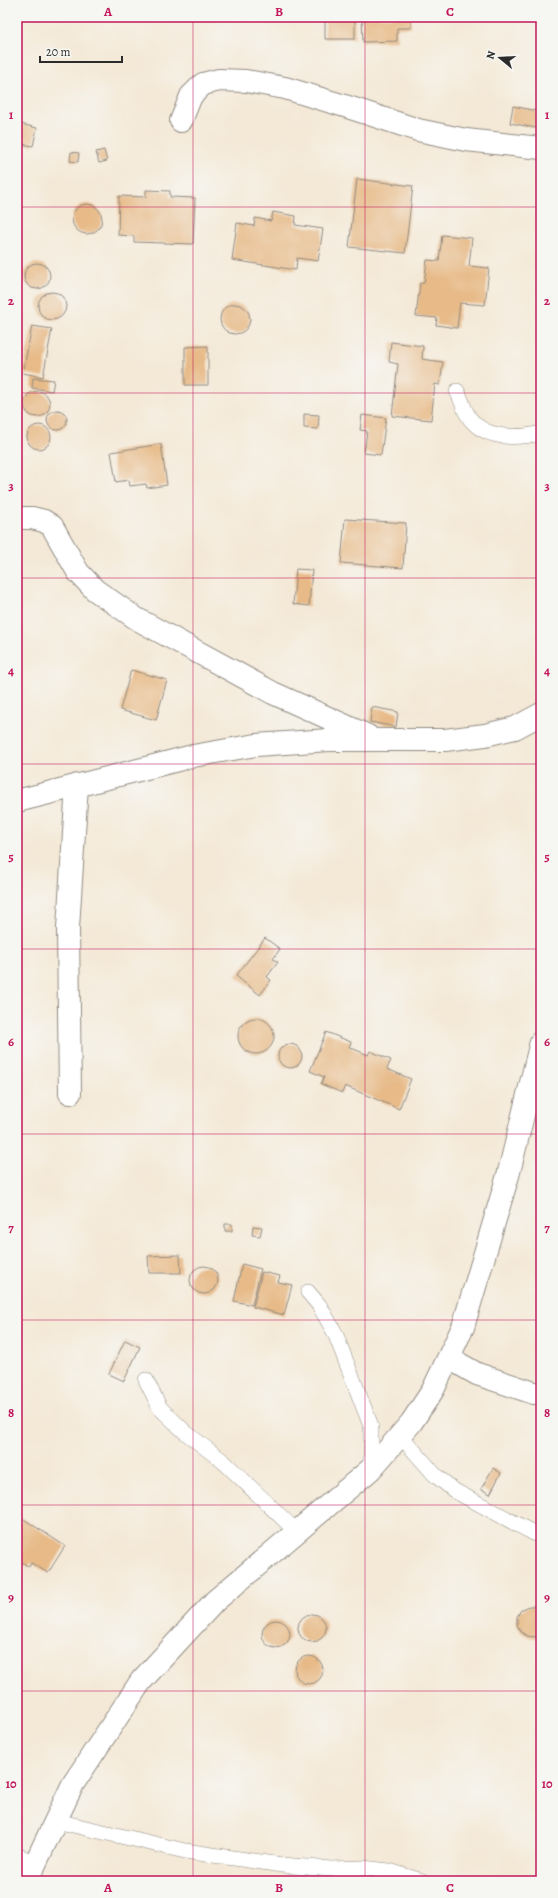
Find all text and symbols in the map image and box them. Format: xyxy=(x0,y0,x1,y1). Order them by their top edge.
text: A xyxy=(103,3,113,20)
text: B xyxy=(275,3,283,20)
text: C xyxy=(446,3,454,20)
scale bar xyxy=(40,38,122,64)
north arrow xyxy=(480,38,520,78)
text: 20 m xyxy=(46,44,70,60)
text: N xyxy=(483,49,499,61)
text: 1 xyxy=(9,106,14,123)
text: 1 xyxy=(545,106,550,123)
text: 2 xyxy=(8,292,15,309)
text: 2 xyxy=(544,292,551,309)
text: 3 xyxy=(8,477,14,494)
text: 3 xyxy=(544,477,550,494)
text: 4 xyxy=(8,662,14,679)
text: 4 xyxy=(544,662,550,679)
text: 5 xyxy=(8,848,14,865)
text: 5 xyxy=(544,848,550,865)
text: 6 xyxy=(8,1033,14,1050)
text: 6 xyxy=(544,1033,550,1050)
text: 7 xyxy=(8,1219,14,1236)
text: 7 xyxy=(544,1219,550,1236)
text: 8 xyxy=(8,1404,14,1421)
text: 8 xyxy=(544,1404,550,1421)
text: 9 xyxy=(8,1589,14,1606)
text: 9 xyxy=(544,1589,550,1606)
text: 10 xyxy=(5,1775,17,1792)
text: 10 xyxy=(541,1775,553,1792)
text: A xyxy=(103,1879,113,1896)
text: B xyxy=(275,1879,283,1896)
text: C xyxy=(446,1879,454,1896)

